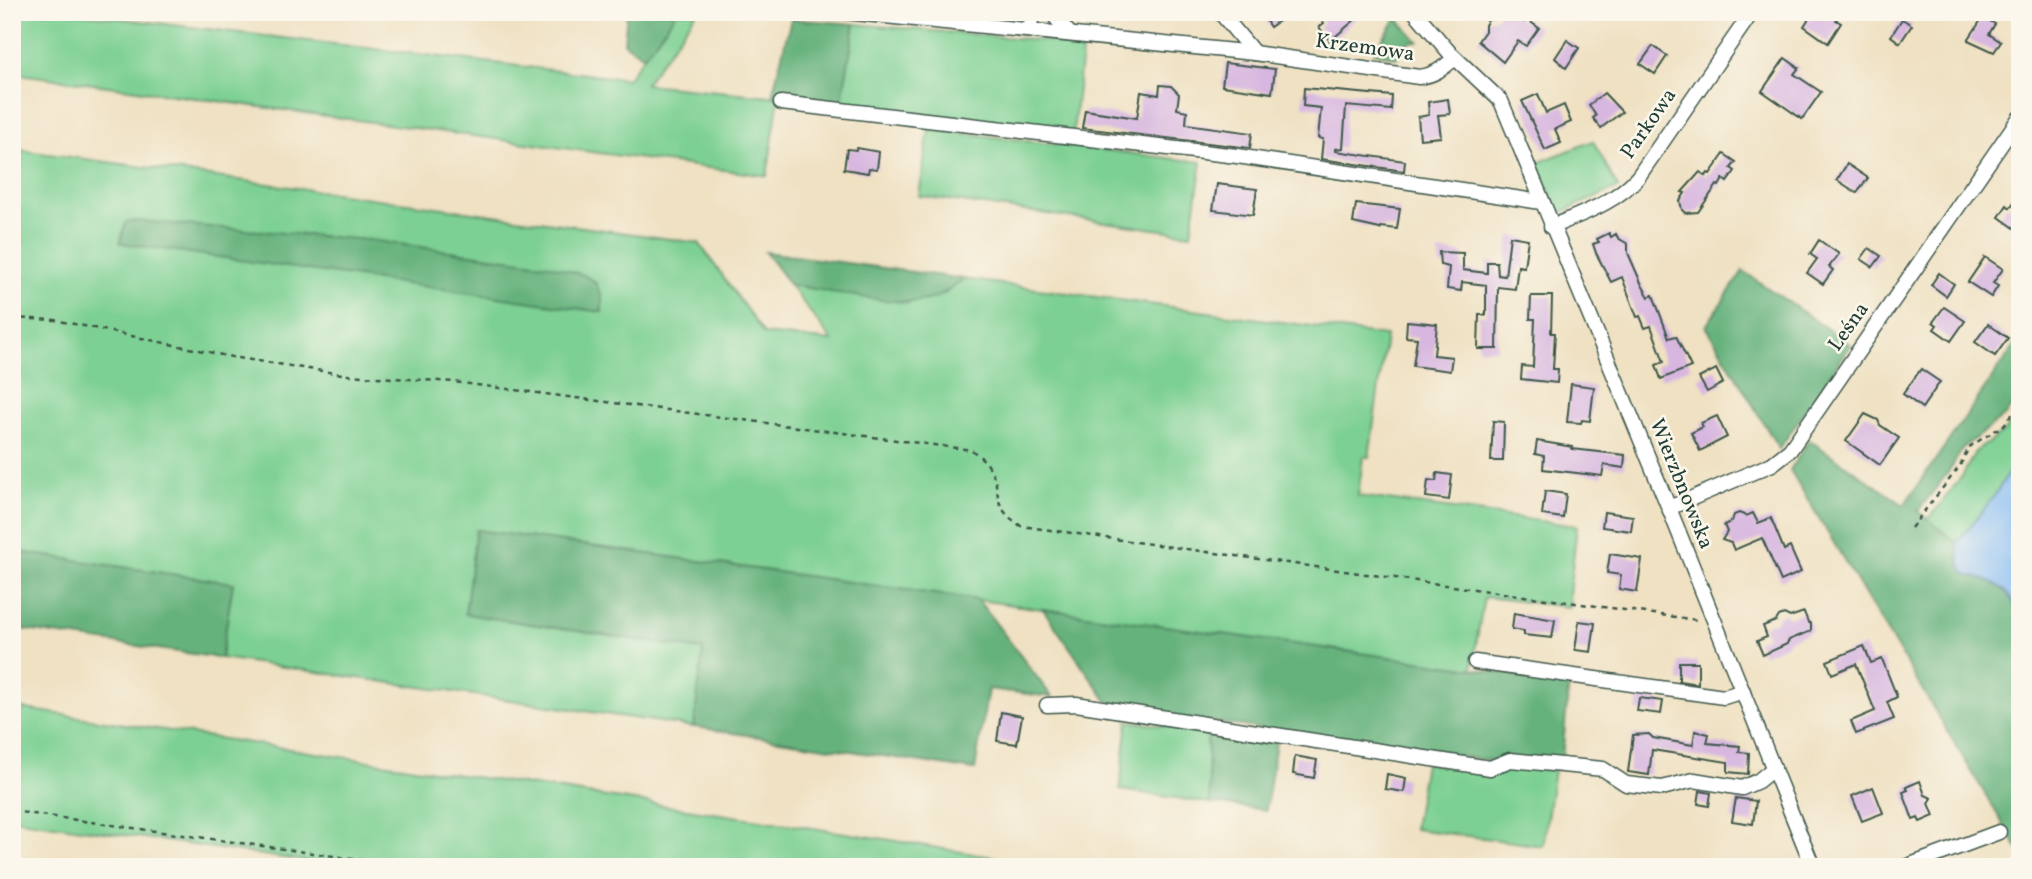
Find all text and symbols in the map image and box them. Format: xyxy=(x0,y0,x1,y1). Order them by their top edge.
street label: Krzemowa xyxy=(1314,27,1416,69)
street label: Parkowa xyxy=(1614,83,1684,165)
street label: Leśna xyxy=(1822,297,1876,357)
street label: Wierzbnowska xyxy=(1642,415,1720,553)

